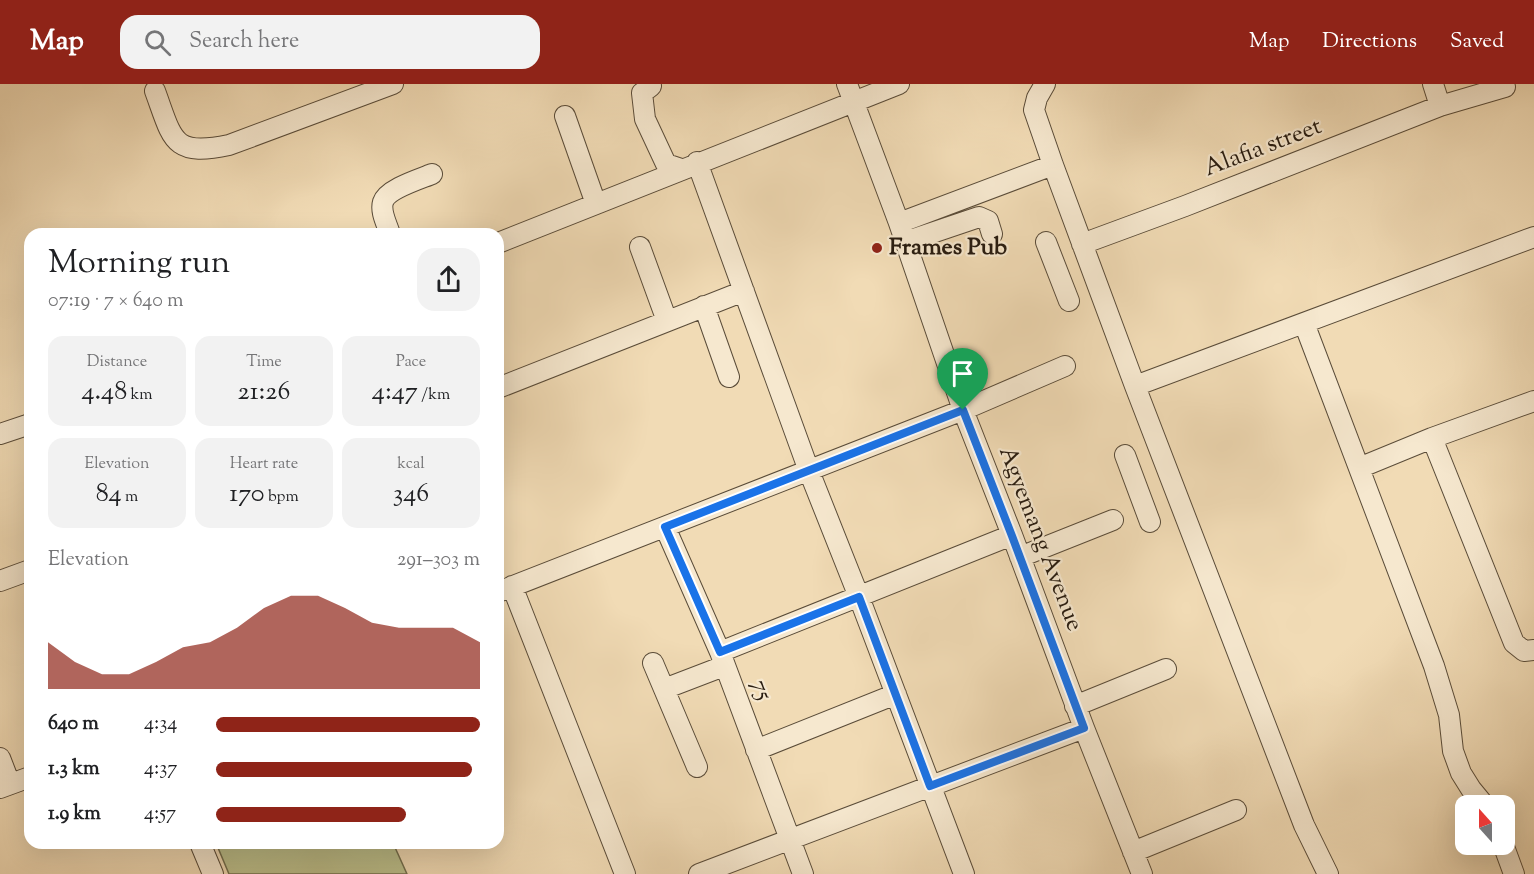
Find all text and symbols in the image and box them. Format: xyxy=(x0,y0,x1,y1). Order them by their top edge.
search box xyxy=(120,15,540,69)
text: Map xyxy=(30,22,84,62)
icon: search xyxy=(141,26,174,59)
text: Search here xyxy=(189,26,299,58)
text: Map xyxy=(1249,27,1289,57)
text: Directions xyxy=(1322,27,1417,57)
text: Saved xyxy=(1450,27,1504,57)
street label: Alafia street xyxy=(1199,110,1327,186)
place label: Frames Pub xyxy=(889,231,1007,265)
text: Morning run xyxy=(48,240,230,288)
marker: Frames Pub xyxy=(870,241,884,255)
button: share xyxy=(417,248,480,311)
text: 07:19 · 7 × 640 m xyxy=(48,287,184,316)
pin xyxy=(937,348,988,410)
text: Distance xyxy=(87,351,147,374)
text: Time xyxy=(246,351,282,374)
text: Pace xyxy=(396,351,426,374)
icon: arrive xyxy=(946,357,979,390)
text: 4.48 xyxy=(81,374,127,411)
text: 21:26 xyxy=(238,374,290,411)
text: 4:47 xyxy=(372,374,418,411)
text: km xyxy=(127,384,153,407)
text: /km xyxy=(418,384,450,407)
street label: Agyemang Avenue xyxy=(989,442,1091,636)
text: Elevation xyxy=(85,453,149,476)
text: Heart rate xyxy=(230,453,298,476)
text: kcal xyxy=(397,453,425,476)
text: 84 xyxy=(96,476,122,513)
text: 170 xyxy=(229,476,265,513)
text: 346 xyxy=(393,476,429,513)
text: m xyxy=(122,486,138,509)
text: bpm xyxy=(265,486,299,509)
text: Elevation xyxy=(48,546,129,575)
text: 291–303 m xyxy=(397,546,480,575)
street label: 75 xyxy=(742,674,780,706)
text: 640 m xyxy=(48,710,99,739)
text: 4:34 xyxy=(144,710,177,739)
text: 1.3 km xyxy=(48,755,100,784)
text: 4:37 xyxy=(144,755,177,784)
north arrow xyxy=(1455,795,1515,855)
map controls xyxy=(1455,795,1515,855)
text: 1.9 km xyxy=(48,800,101,829)
text: 4:57 xyxy=(144,800,176,829)

